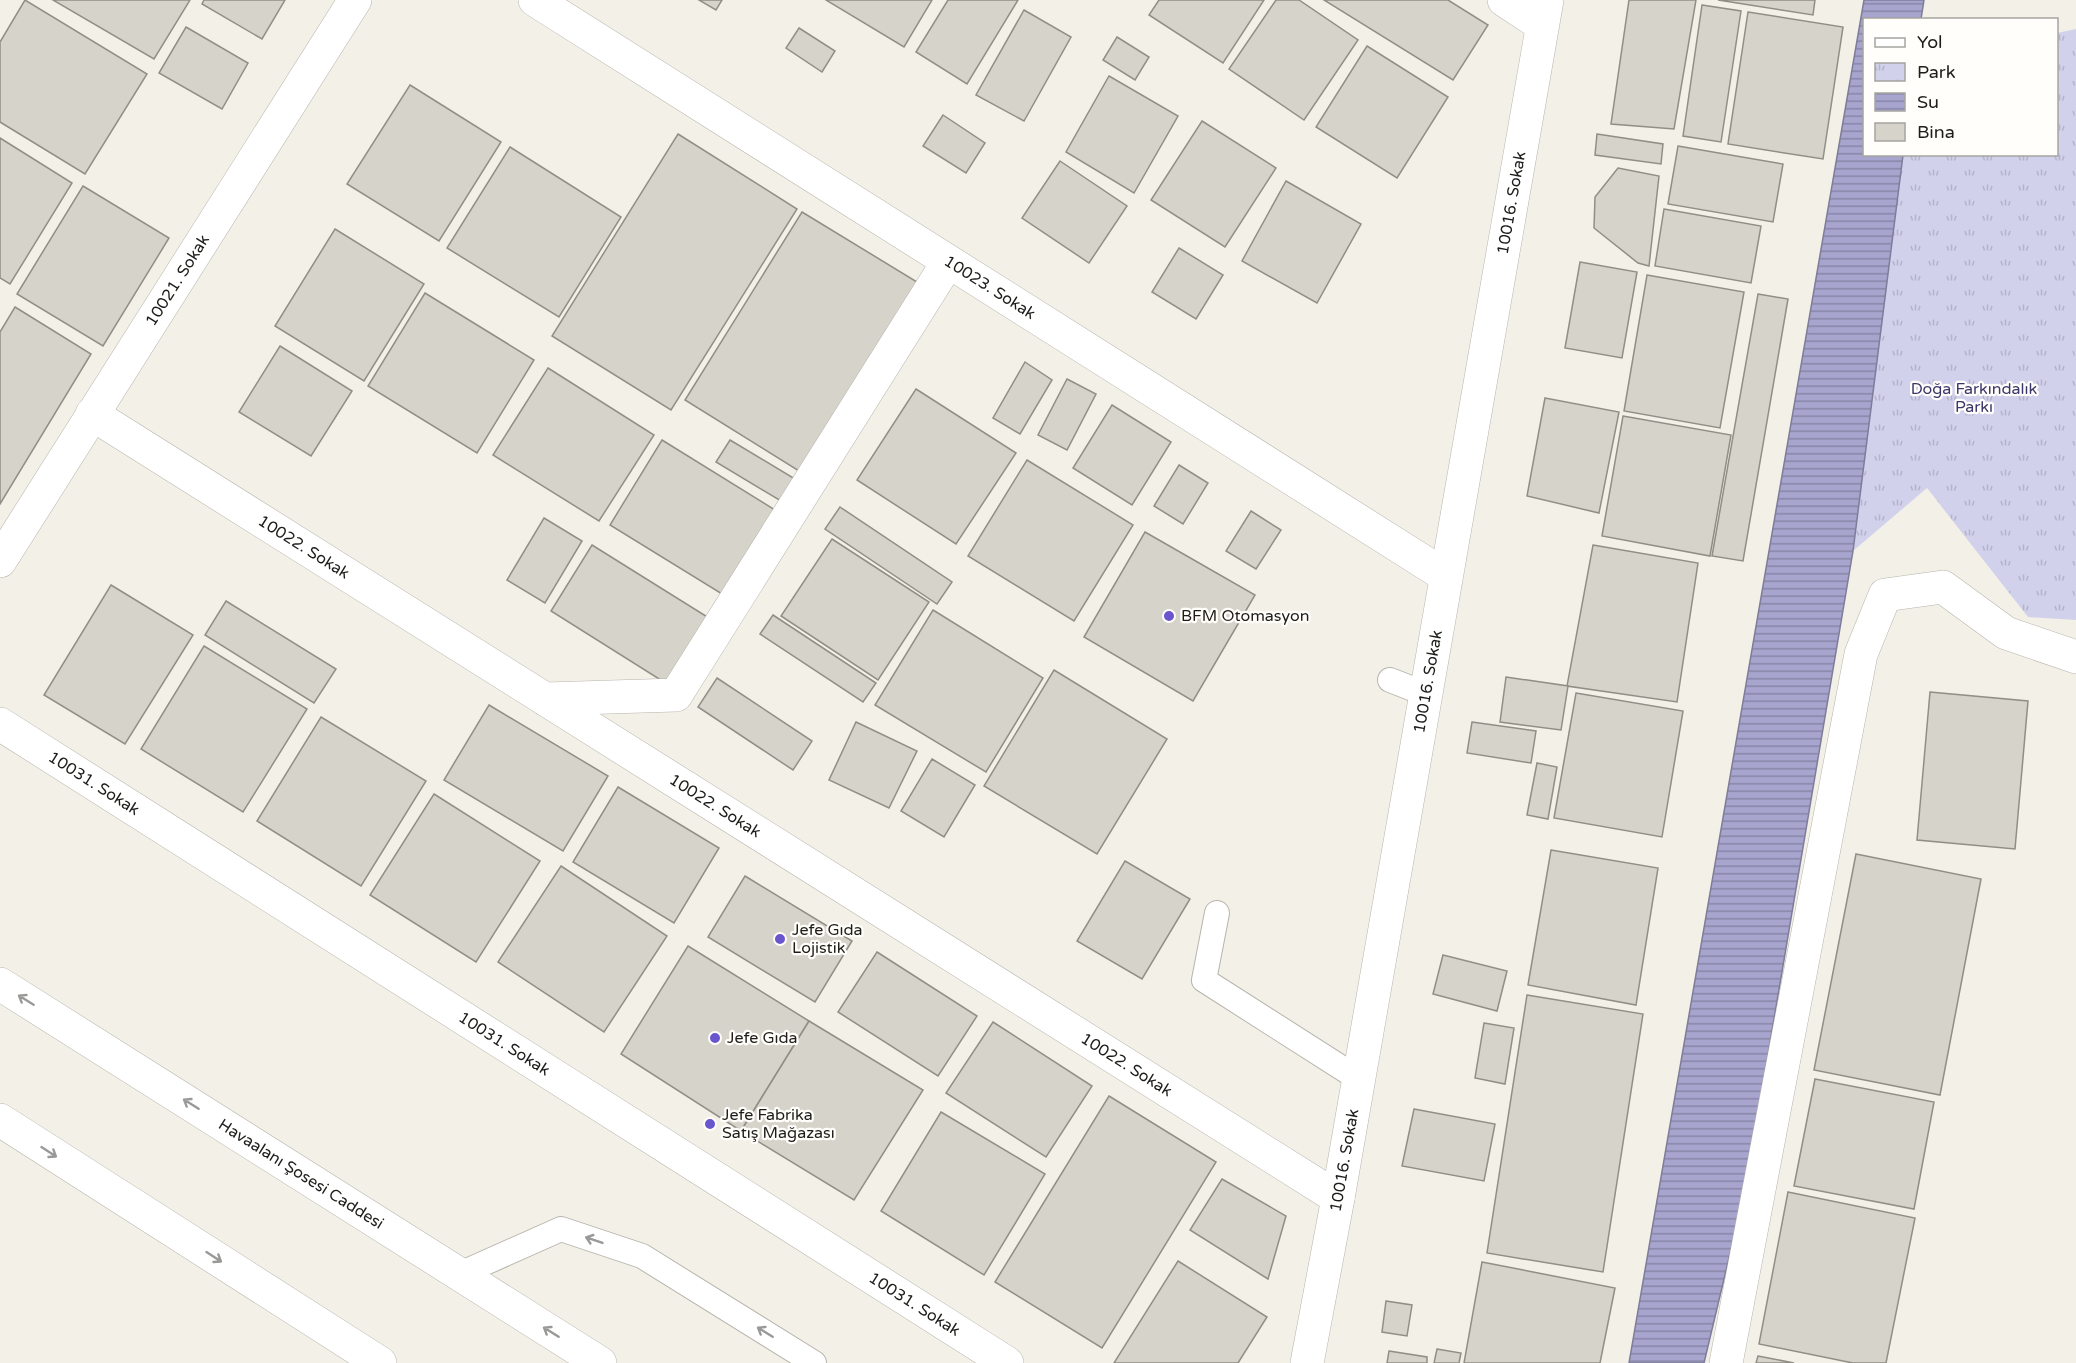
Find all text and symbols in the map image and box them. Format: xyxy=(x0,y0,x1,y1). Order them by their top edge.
legend xyxy=(1863,18,2058,156)
text: Yol xyxy=(1917,31,1943,53)
text: Park xyxy=(1917,61,1956,83)
text: Su xyxy=(1917,91,1939,113)
text: Bina xyxy=(1917,121,1955,143)
street label: 10016. Sokak xyxy=(1493,149,1530,256)
street label: 10021. Sokak xyxy=(141,231,214,330)
street label: 10023. Sokak xyxy=(940,251,1039,324)
park label: Doğa Farkındalık Parkı xyxy=(1911,379,2038,417)
street label: 10022. Sokak xyxy=(254,511,353,584)
place label: BFM Otomasyon xyxy=(1181,606,1309,626)
marker: BFM Otomasyon xyxy=(1162,609,1176,623)
street label: 10016. Sokak xyxy=(1409,628,1447,735)
street label: 10031. Sokak xyxy=(44,747,143,820)
street label: 10022. Sokak xyxy=(665,770,765,842)
place label: Jefe Gıda Lojistik xyxy=(792,920,863,958)
marker: Jefe Gıda Lojistik xyxy=(773,932,787,946)
one-way arrow xyxy=(18,994,35,1006)
street label: 10031. Sokak xyxy=(455,1007,554,1080)
place label: Jefe Gıda xyxy=(727,1028,798,1048)
street label: 10022. Sokak xyxy=(1077,1028,1176,1101)
marker: Jefe Gıda xyxy=(708,1031,722,1045)
one-way arrow xyxy=(183,1098,200,1110)
place label: Jefe Fabrika Satış Mağazası xyxy=(722,1105,835,1143)
street label: 10016. Sokak xyxy=(1326,1107,1363,1214)
street label: Havaalanı Şosesi Caddesi xyxy=(215,1115,387,1234)
marker: Jefe Fabrika Satış Mağazası xyxy=(703,1117,717,1131)
one-way arrow xyxy=(40,1146,57,1158)
one-way arrow xyxy=(585,1233,604,1244)
one-way arrow xyxy=(205,1250,222,1263)
street label: 10031. Sokak xyxy=(865,1268,964,1341)
one-way arrow xyxy=(543,1325,560,1337)
one-way arrow xyxy=(757,1326,774,1338)

